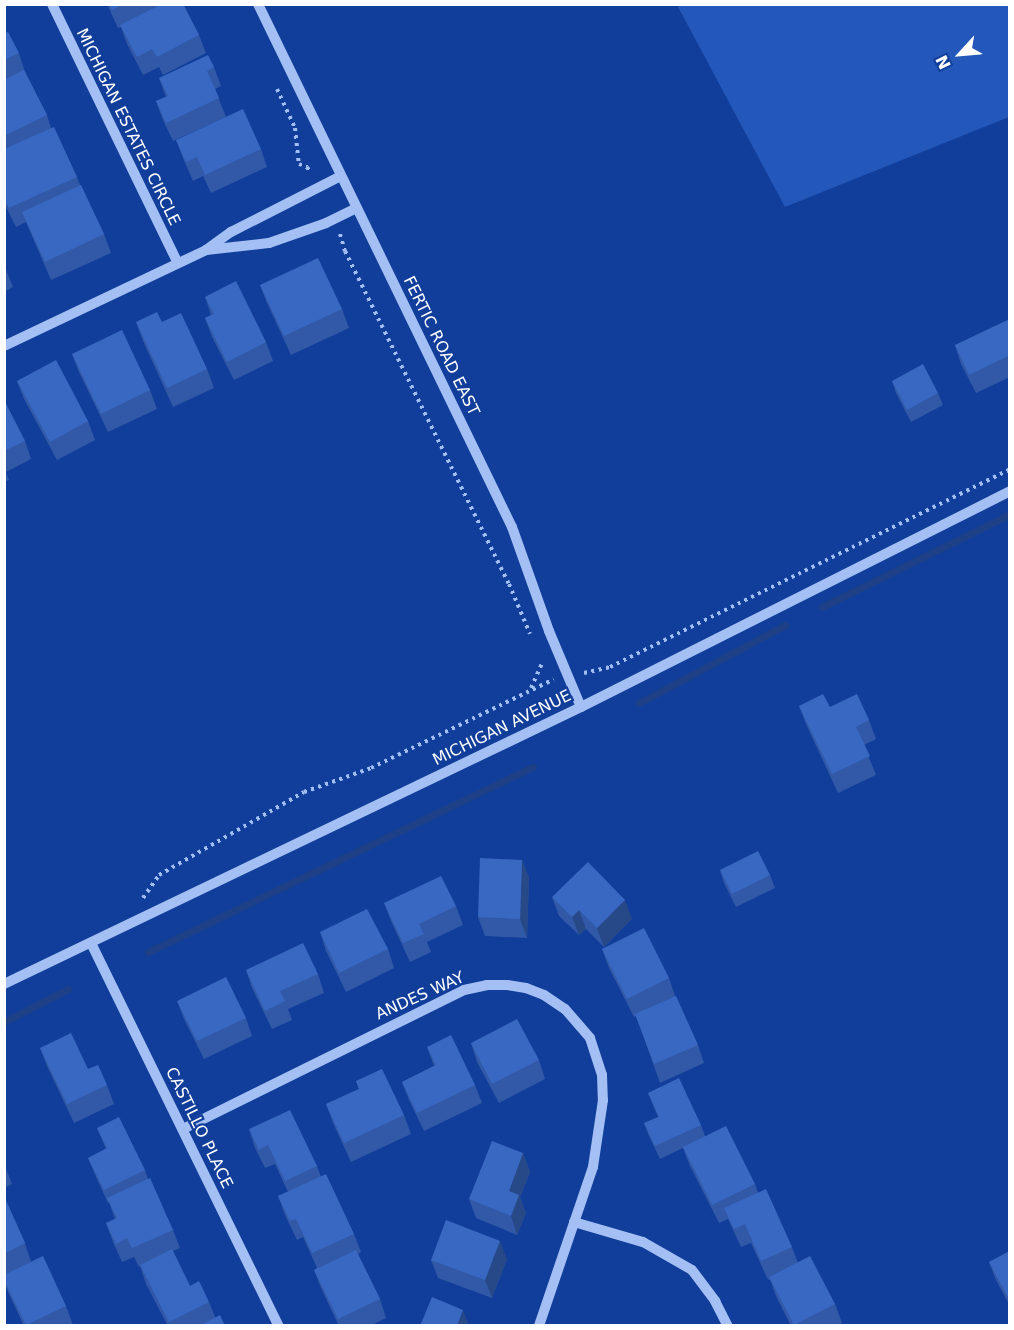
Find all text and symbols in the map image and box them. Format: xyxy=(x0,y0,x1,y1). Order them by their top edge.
north arrow xyxy=(930,24,990,84)
street label: MICHIGAN ESTATES CIRCLE xyxy=(72,25,184,229)
text: N xyxy=(932,52,955,72)
street label: FERTIC ROAD EAST xyxy=(399,273,483,419)
street label: MICHIGAN AVENUE xyxy=(430,686,574,770)
street label: ANDES WAY xyxy=(373,968,467,1024)
street label: CASTILLO PLACE xyxy=(161,1064,237,1192)

